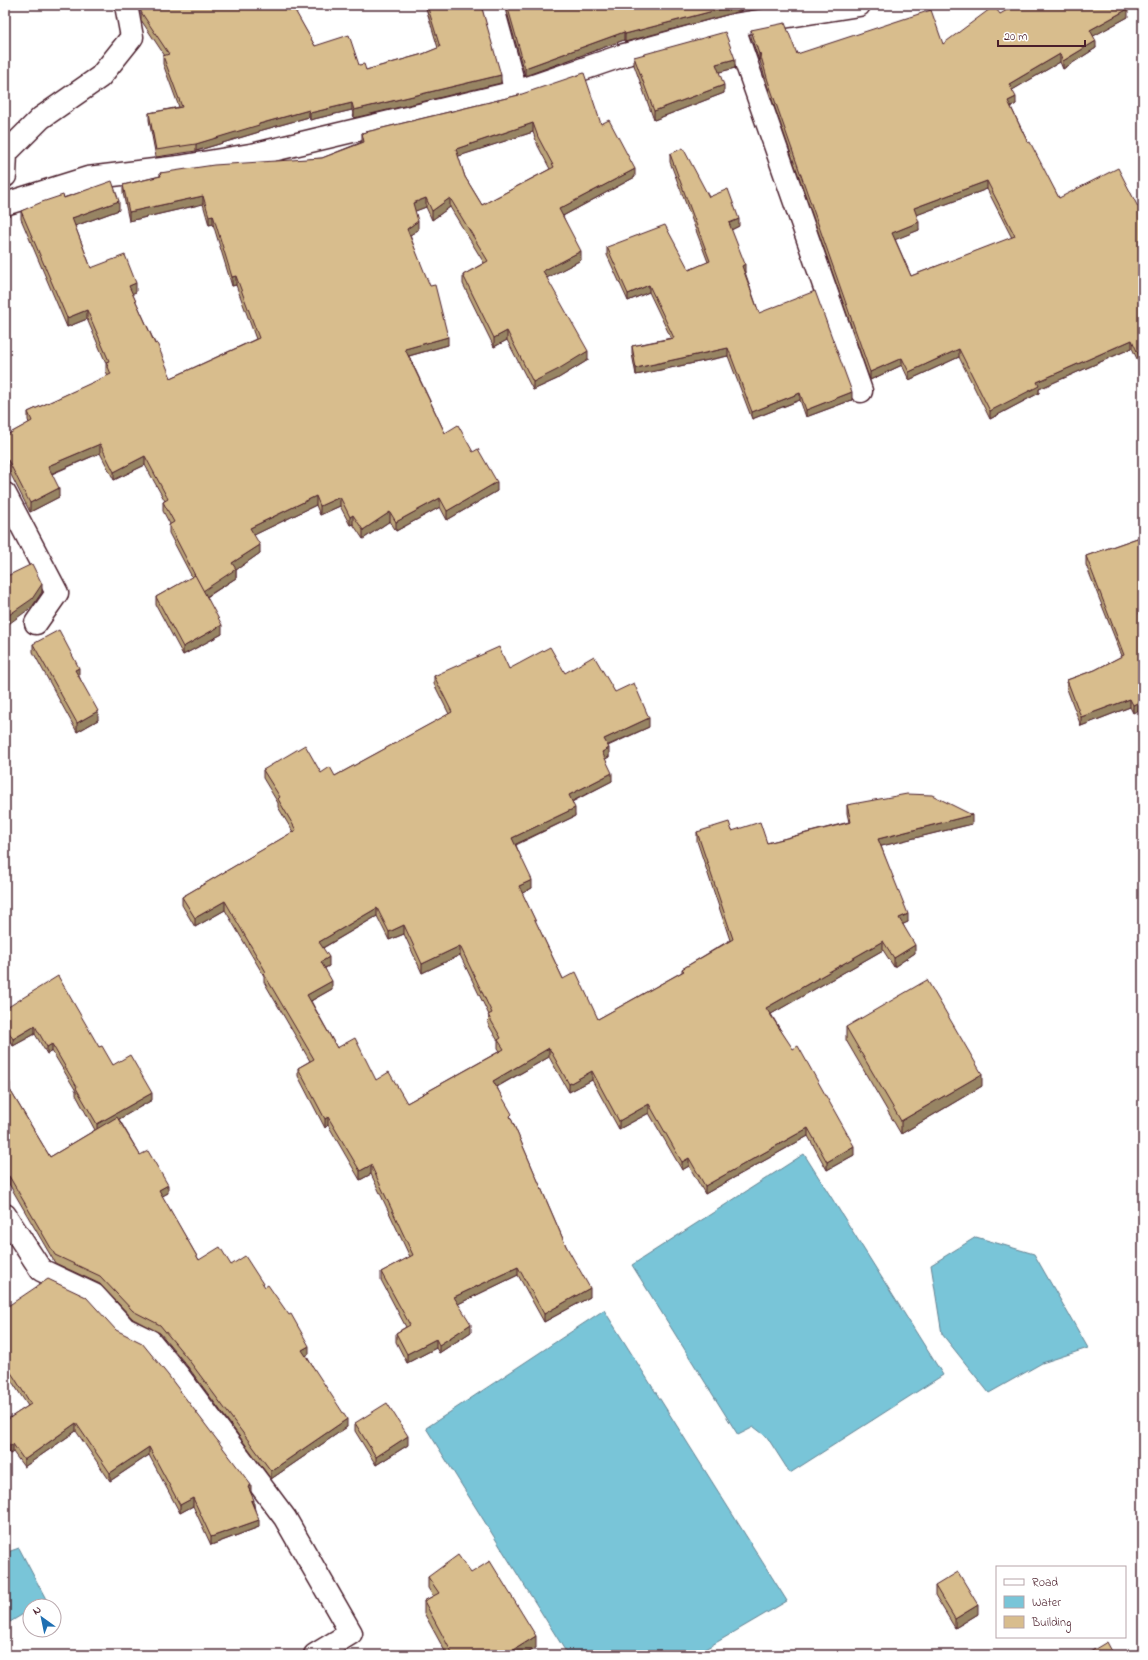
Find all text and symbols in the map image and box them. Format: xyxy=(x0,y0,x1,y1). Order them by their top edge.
scale bar xyxy=(998,22,1085,48)
text: 20 m xyxy=(1004,28,1027,46)
legend xyxy=(996,1566,1126,1638)
text: Road xyxy=(1032,1574,1058,1592)
text: Water xyxy=(1032,1594,1061,1612)
north arrow xyxy=(22,1598,62,1638)
text: N xyxy=(30,1602,45,1619)
text: Building xyxy=(1031,1614,1071,1633)

